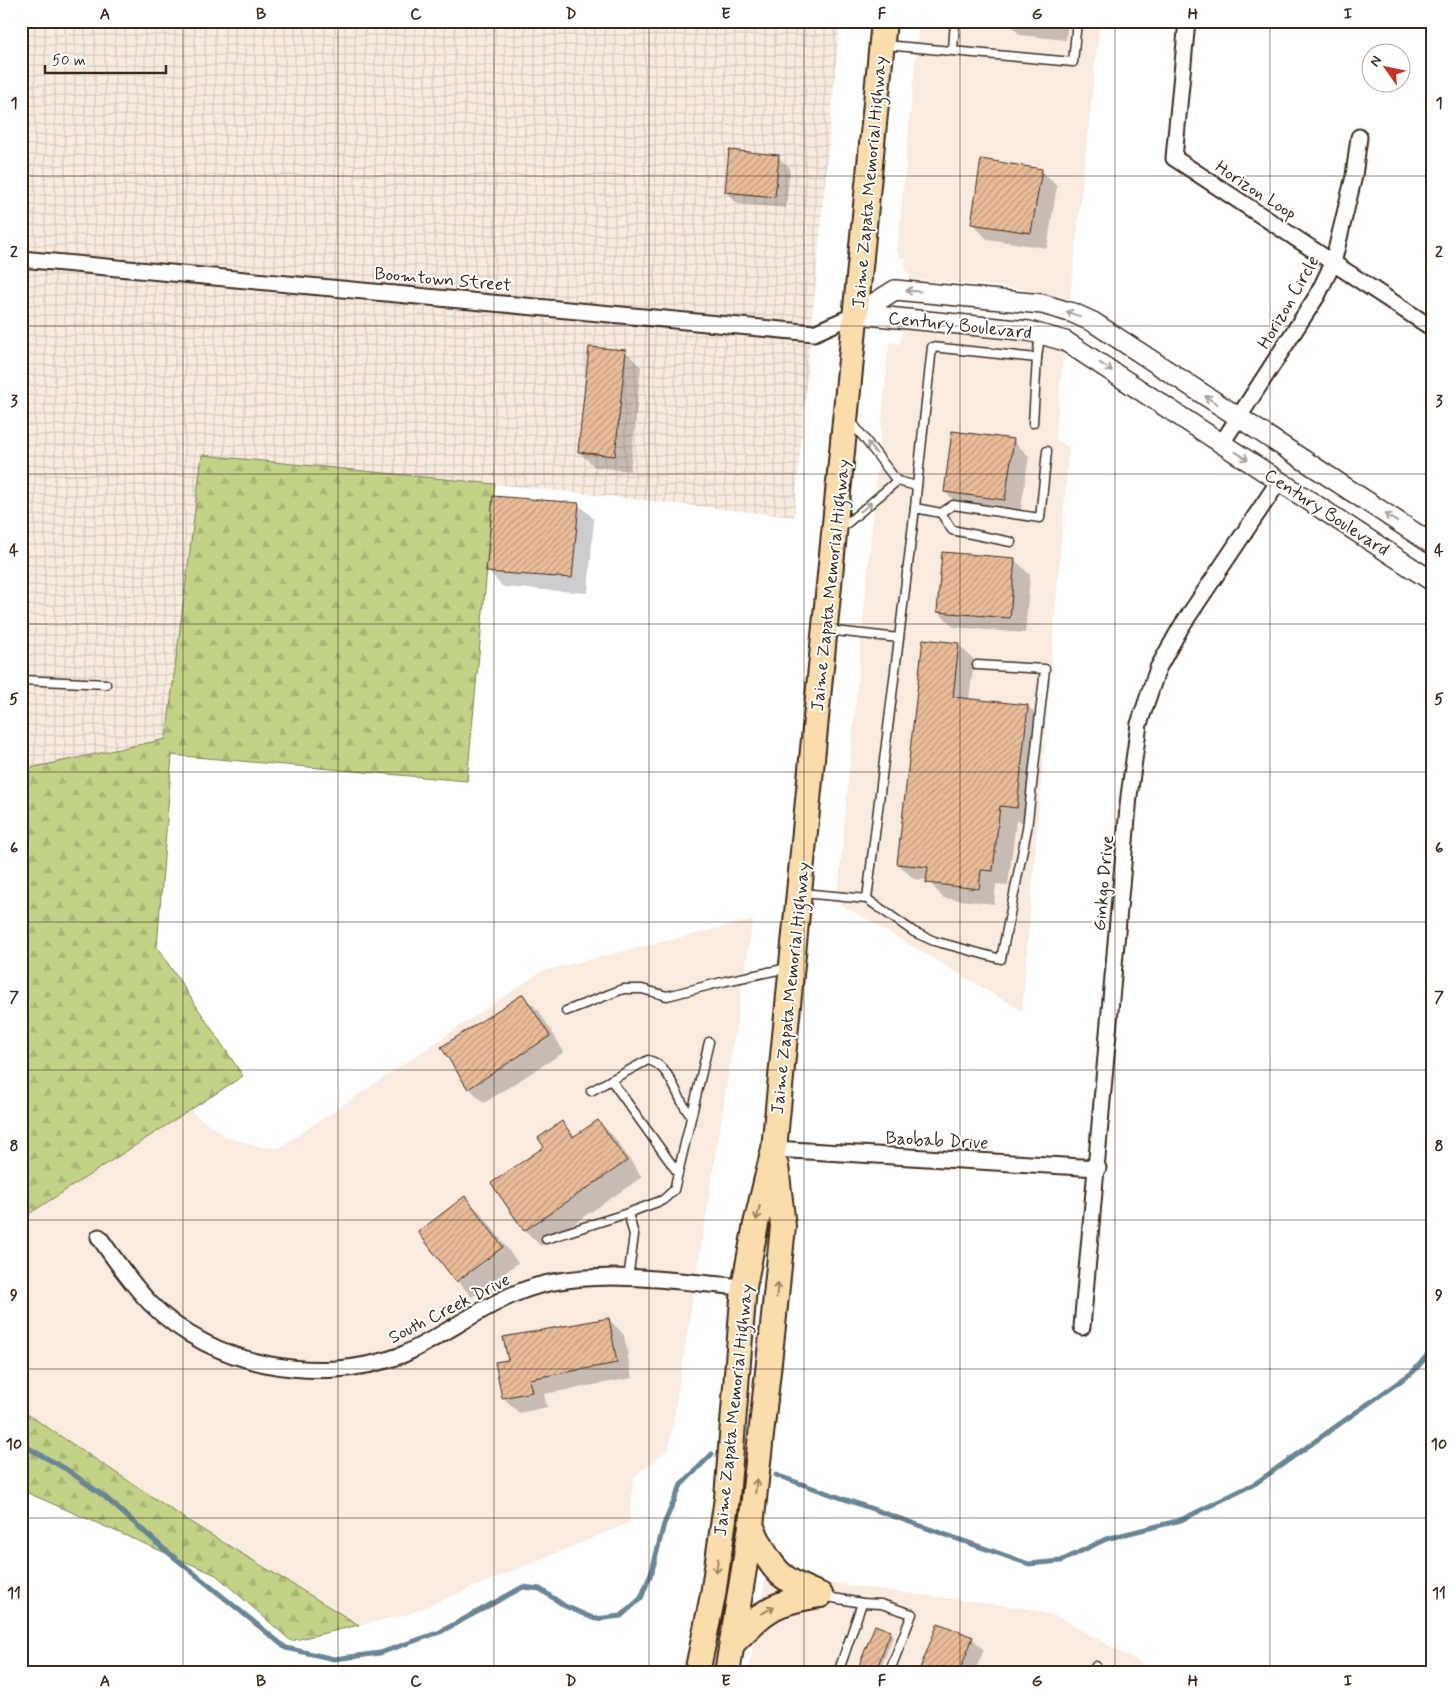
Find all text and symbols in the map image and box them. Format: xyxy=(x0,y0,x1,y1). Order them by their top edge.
text: A xyxy=(100,4,110,25)
text: B xyxy=(256,4,266,25)
text: C xyxy=(410,4,422,25)
text: D xyxy=(565,4,577,25)
text: E xyxy=(721,4,731,25)
text: F xyxy=(878,4,887,25)
text: G xyxy=(1032,4,1043,25)
text: H xyxy=(1188,4,1199,25)
text: I xyxy=(1344,4,1353,25)
scale bar xyxy=(45,42,166,74)
north arrow xyxy=(1360,42,1410,92)
text: 50 m xyxy=(52,51,86,71)
text: N xyxy=(1366,53,1386,70)
street label: Jaime Zapata Memorial Highway xyxy=(847,55,895,310)
text: 1 xyxy=(10,93,18,114)
text: 1 xyxy=(1435,93,1443,114)
street label: Horizon Loop xyxy=(1210,156,1301,226)
text: 2 xyxy=(10,242,18,263)
text: 2 xyxy=(1435,242,1443,263)
street label: Horizon Circle xyxy=(1252,251,1325,354)
street label: Boomtown Street xyxy=(373,262,512,298)
one-way arrow xyxy=(905,287,921,296)
street label: Century Boulevard xyxy=(887,307,1033,345)
one-way arrow xyxy=(1066,309,1082,318)
one-way arrow xyxy=(1099,362,1113,373)
text: 3 xyxy=(10,391,18,412)
text: 3 xyxy=(1435,391,1443,412)
one-way arrow xyxy=(1204,395,1218,405)
one-way arrow xyxy=(867,442,878,455)
one-way arrow xyxy=(1235,451,1249,462)
street label: Jaime Zapata Memorial Highway xyxy=(806,458,858,713)
street label: Century Boulevard xyxy=(1259,463,1393,562)
one-way arrow xyxy=(860,501,873,513)
one-way arrow xyxy=(1384,512,1398,523)
text: 4 xyxy=(9,540,19,561)
text: 4 xyxy=(1434,540,1444,561)
text: 5 xyxy=(9,689,19,710)
text: 5 xyxy=(1434,689,1444,710)
street label: Ginkgo Drive xyxy=(1088,834,1120,932)
text: 6 xyxy=(10,838,18,859)
text: 6 xyxy=(1435,838,1443,859)
street label: Jaime Zapata Memorial Highway xyxy=(766,861,818,1116)
text: 7 xyxy=(9,987,19,1008)
text: 7 xyxy=(1434,987,1444,1008)
street label: Baobab Drive xyxy=(885,1126,989,1156)
text: 8 xyxy=(9,1136,19,1157)
text: 8 xyxy=(1434,1136,1444,1157)
one-way arrow xyxy=(753,1205,762,1221)
street label: South Creek Drive xyxy=(385,1268,514,1350)
one-way arrow xyxy=(772,1282,782,1298)
street label: Jaime Zapata Memorial Highway xyxy=(709,1283,761,1538)
text: 9 xyxy=(10,1285,18,1306)
text: 9 xyxy=(1435,1285,1443,1306)
text: 10 xyxy=(6,1434,22,1455)
text: 10 xyxy=(1431,1434,1447,1455)
one-way arrow xyxy=(751,1479,761,1495)
one-way arrow xyxy=(712,1557,722,1573)
text: 11 xyxy=(7,1583,21,1604)
text: 11 xyxy=(1432,1583,1446,1604)
one-way arrow xyxy=(761,1605,775,1615)
text: A xyxy=(100,1671,110,1692)
text: B xyxy=(256,1671,266,1692)
text: C xyxy=(410,1671,422,1692)
text: D xyxy=(565,1671,577,1692)
text: E xyxy=(721,1671,731,1692)
text: F xyxy=(878,1671,887,1692)
text: G xyxy=(1032,1671,1043,1692)
text: H xyxy=(1188,1671,1199,1692)
text: I xyxy=(1344,1671,1353,1692)

